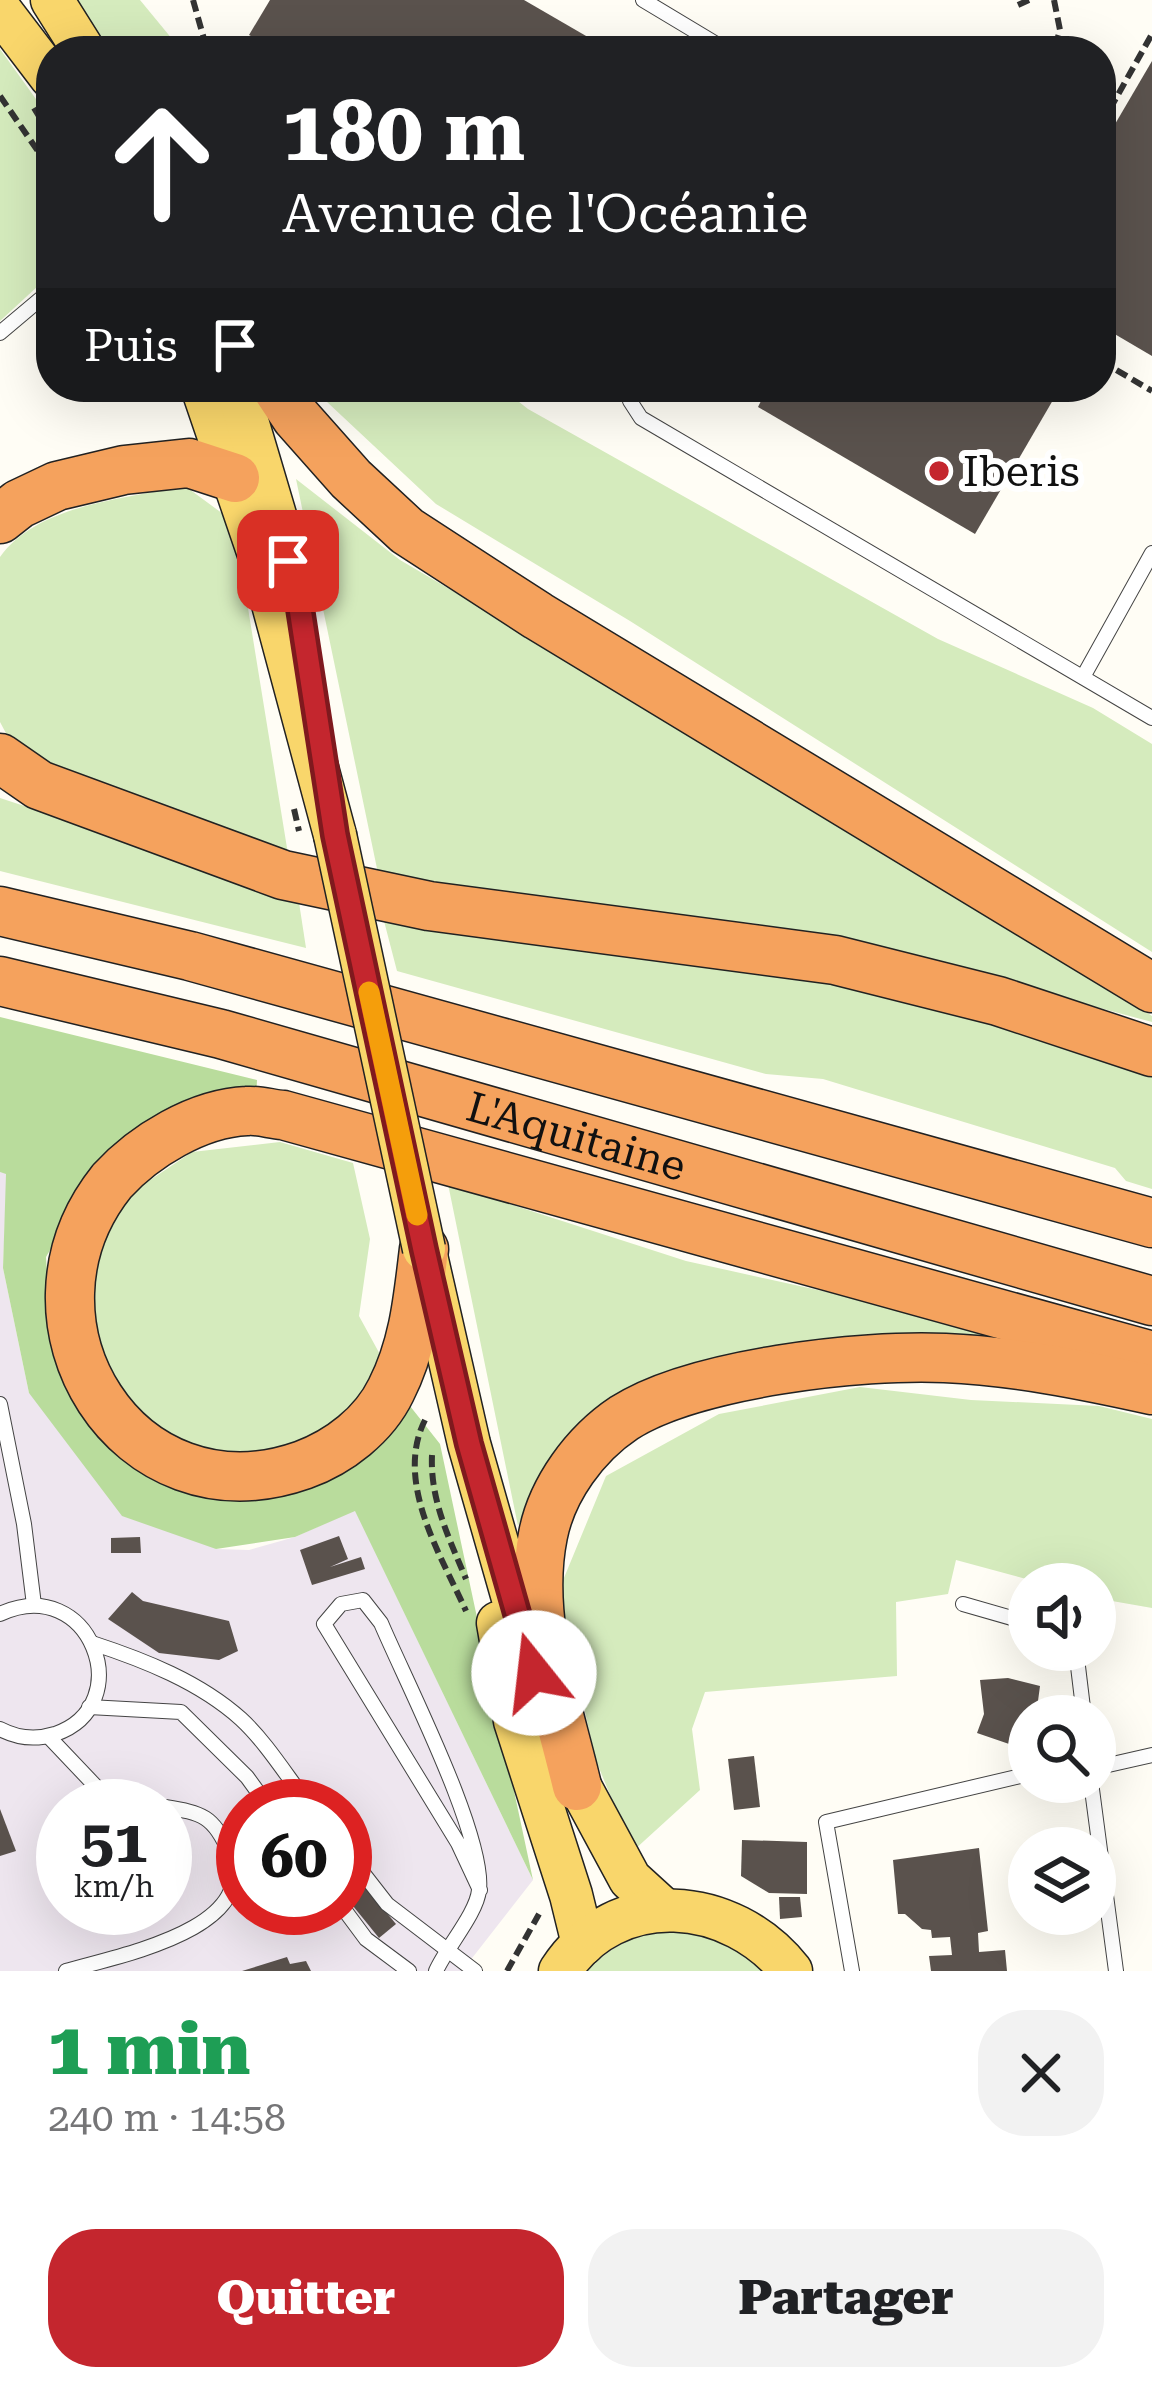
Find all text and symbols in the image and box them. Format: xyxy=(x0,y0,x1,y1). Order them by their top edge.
text: 180 m xyxy=(282,82,525,180)
icon: ahead xyxy=(84,84,240,240)
text: Avenue de l'Océanie xyxy=(282,182,809,245)
icon: arrive xyxy=(202,312,268,378)
text: Puis xyxy=(84,319,178,372)
place label: Iberis xyxy=(963,447,1080,496)
marker: Iberis xyxy=(926,458,952,484)
pin xyxy=(237,510,339,612)
icon: arrive xyxy=(255,528,321,594)
street label: L'Aquitaine xyxy=(461,1082,691,1191)
map controls xyxy=(1008,1563,1116,1935)
button: sound xyxy=(1008,1563,1116,1671)
position arrow xyxy=(471,1610,597,1736)
button: search xyxy=(1008,1695,1116,1803)
speed limit sign: 60 xyxy=(216,1779,372,1935)
text: 51 xyxy=(80,1806,148,1877)
button: layers xyxy=(1008,1827,1116,1935)
text: km/h xyxy=(74,1869,154,1904)
text: 1 min xyxy=(48,2007,250,2092)
button: close xyxy=(978,2010,1104,2136)
text: 240 m · 14:58 xyxy=(48,2095,286,2141)
button: Quitter xyxy=(48,2229,564,2367)
button: Partager xyxy=(588,2229,1104,2367)

